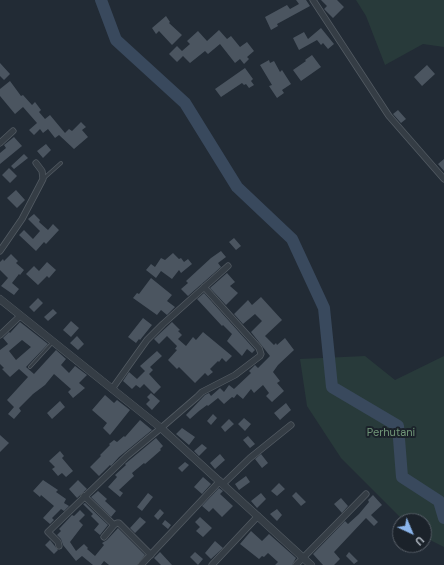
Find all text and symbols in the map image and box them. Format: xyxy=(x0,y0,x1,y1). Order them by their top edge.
park label: Perhutani xyxy=(367,426,415,440)
north arrow xyxy=(392,513,432,553)
text: U xyxy=(412,533,427,549)

